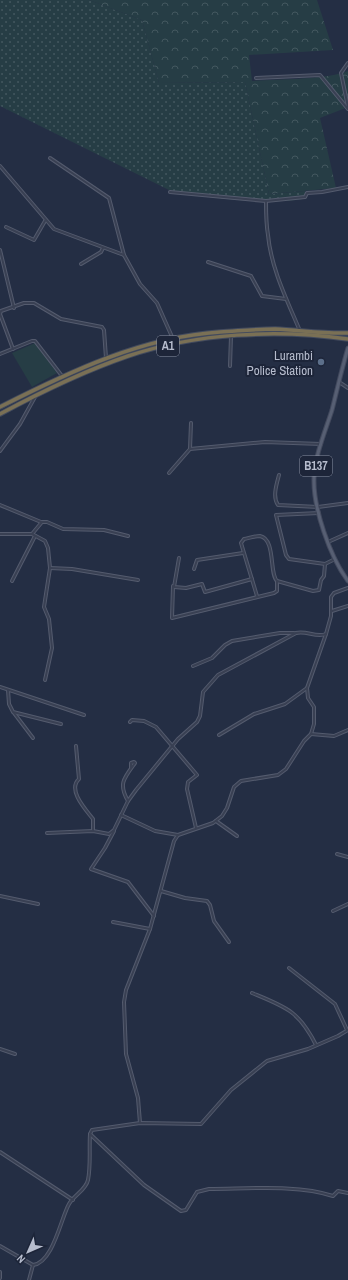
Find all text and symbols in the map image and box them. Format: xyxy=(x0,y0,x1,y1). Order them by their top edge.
road number: A1 xyxy=(157,336,179,356)
place label: Lurambi Police Station xyxy=(247,347,313,379)
marker: Lurambi Police Station xyxy=(316,357,326,367)
road number: B137 xyxy=(300,456,332,476)
north arrow xyxy=(8,1232,48,1272)
text: N xyxy=(14,1252,28,1266)

